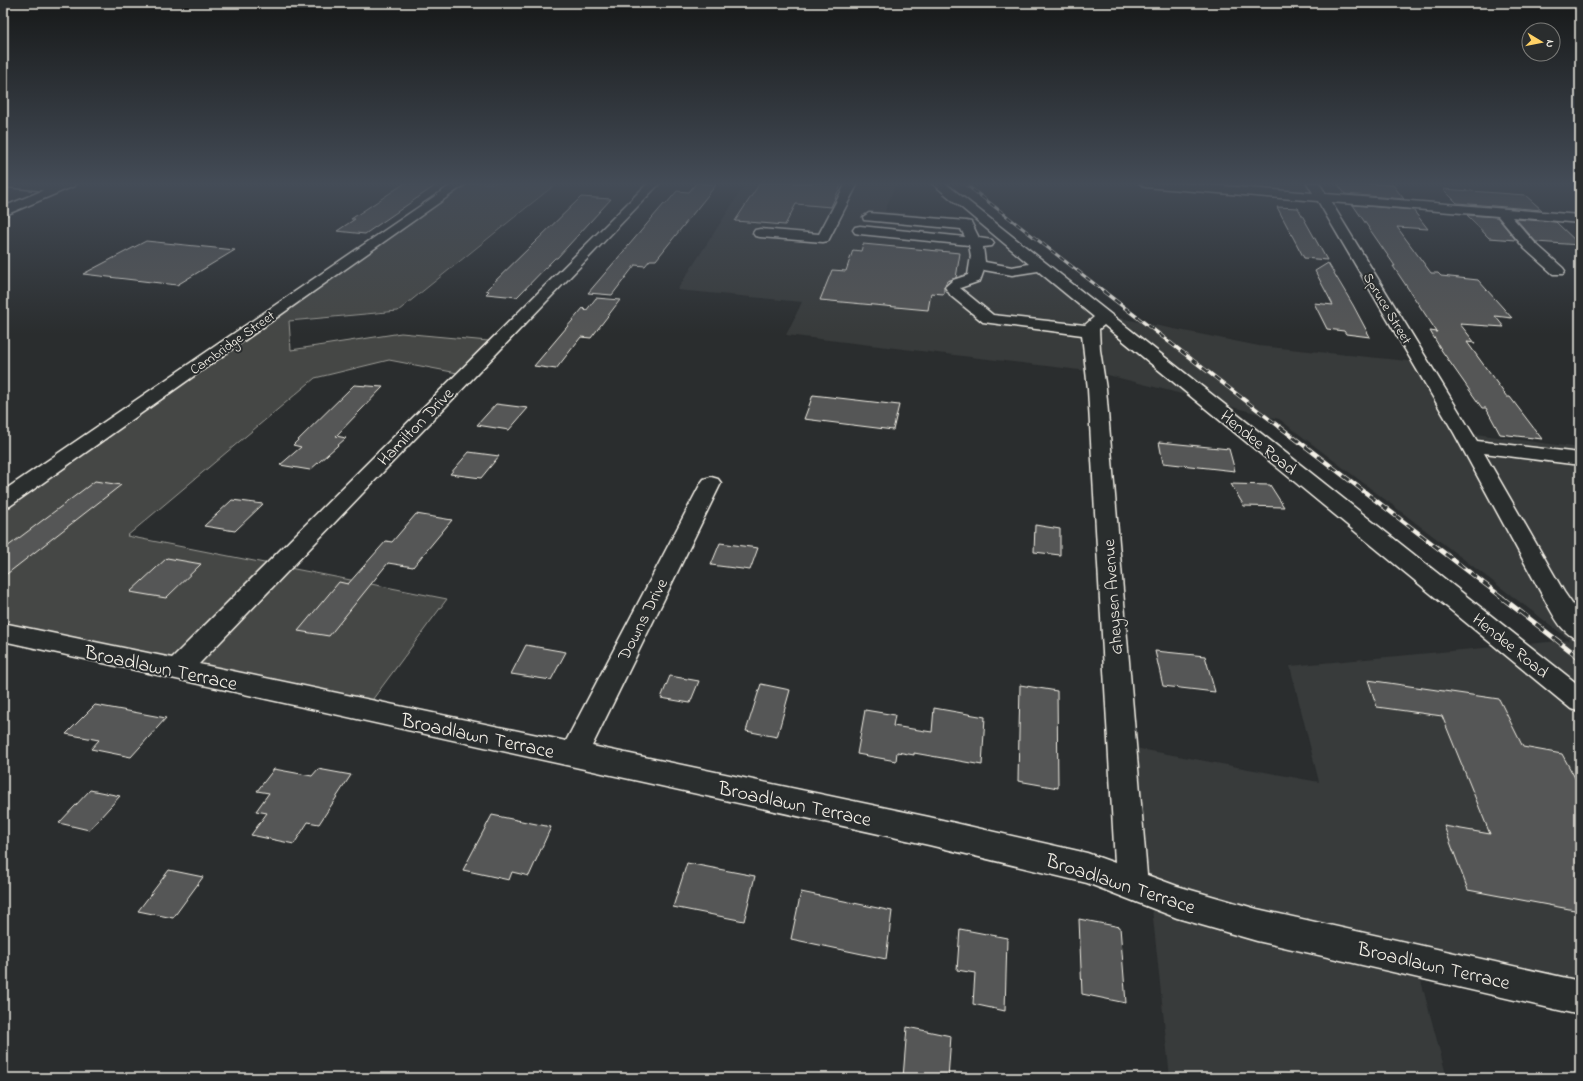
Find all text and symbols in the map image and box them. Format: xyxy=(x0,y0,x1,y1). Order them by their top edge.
north arrow xyxy=(1521,22,1561,62)
text: N xyxy=(1541,39,1558,49)
street label: Spruce Street xyxy=(1357,269,1417,349)
street label: Cambridge Street xyxy=(186,306,280,381)
street label: Hamilton Drive xyxy=(372,382,460,472)
street label: Hendee Road xyxy=(1214,405,1302,482)
street label: Gheysen Avenue xyxy=(1097,538,1131,655)
street label: Downs Drive xyxy=(611,574,675,666)
street label: Hendee Road xyxy=(1466,608,1554,685)
street label: Broadlawn Terrace xyxy=(80,639,240,700)
street label: Broadlawn Terrace xyxy=(397,707,557,768)
street label: Broadlawn Terrace xyxy=(714,775,874,836)
street label: Broadlawn Terrace xyxy=(1041,847,1199,923)
street label: Broadlawn Terrace xyxy=(1353,936,1513,999)

